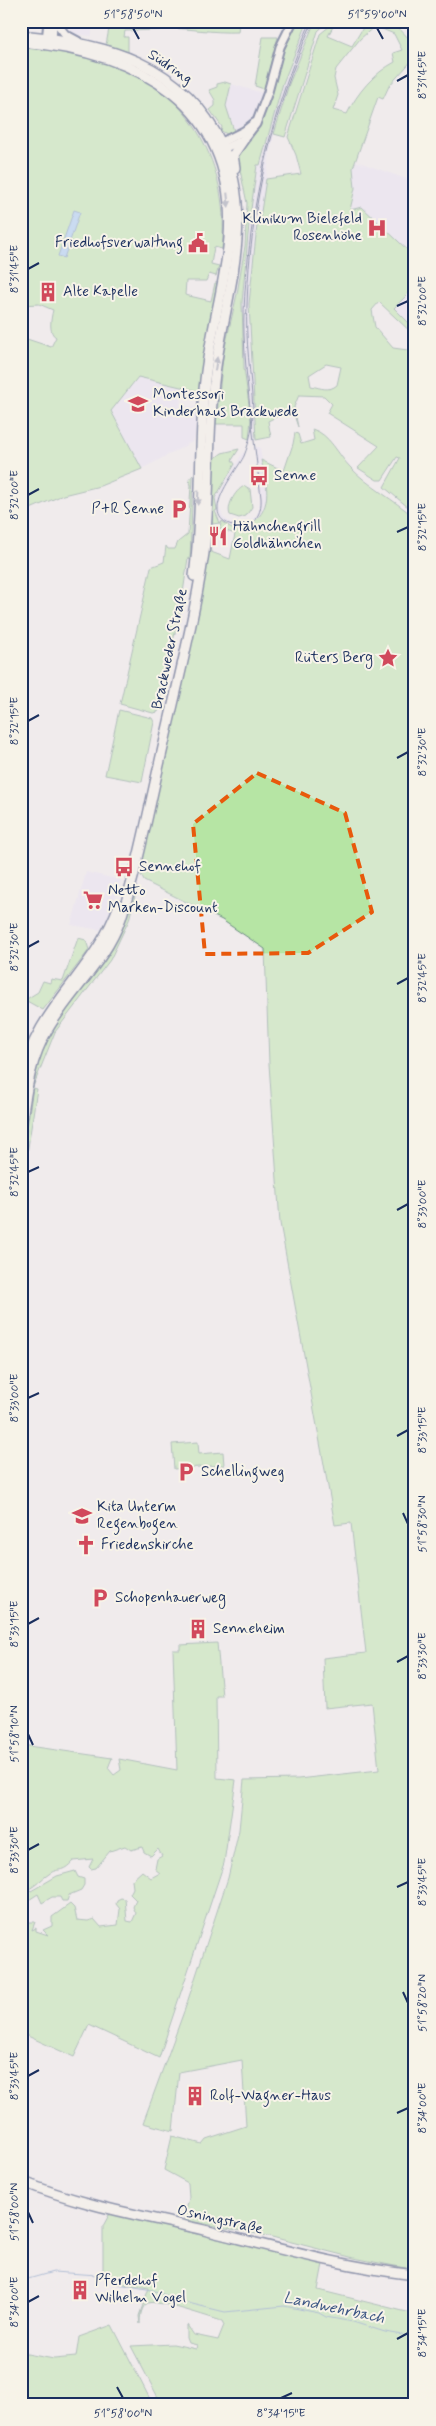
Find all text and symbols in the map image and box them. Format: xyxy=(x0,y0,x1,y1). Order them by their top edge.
text: 51°58'50"N xyxy=(103,7,163,23)
text: 51°59'00"N xyxy=(347,7,407,23)
street label: Südring xyxy=(144,45,196,89)
text: 8°31'45"E xyxy=(415,51,431,99)
one-way arrow xyxy=(224,192,232,208)
place label: Klinikum Bielefeld Rosenhöhe xyxy=(243,209,362,246)
hospital icon: Klinikum Bielefeld Rosenhöhe xyxy=(366,217,388,239)
public building icon: Friedhofsverwaltung xyxy=(187,232,209,254)
place label: Friedhofsverwaltung xyxy=(55,233,183,254)
text: 8°31'45"E xyxy=(7,245,23,293)
text: 8°32'00"E xyxy=(415,276,431,326)
building icon: Alte Kapelle xyxy=(37,281,59,303)
place label: Alte Kapelle xyxy=(63,282,138,302)
one-way arrow xyxy=(212,356,220,372)
place label: Montessori Kinderhaus Brackwede xyxy=(153,385,298,422)
school or university icon: Montessori Kinderhaus Brackwede xyxy=(127,393,149,415)
bus stop icon: Senne xyxy=(248,465,270,487)
place label: Senne xyxy=(274,466,316,486)
text: 8°32'00"E xyxy=(7,470,23,520)
one-way arrow xyxy=(194,490,202,506)
parking icon: P+R Senne xyxy=(168,498,190,520)
place label: P+R Senne xyxy=(91,499,164,519)
text: 8°32'15"E xyxy=(415,503,431,551)
place label: Hähnchengrill Goldhähnchen xyxy=(233,517,322,554)
restaurant icon: Hähnchengrill Goldhähnchen xyxy=(207,525,229,547)
street label: Brackweder Straße xyxy=(147,587,193,711)
place icon: Rüters Berg xyxy=(377,647,399,669)
place label: Rüters Berg xyxy=(295,648,373,669)
text: 8°32'15"E xyxy=(7,697,23,745)
text: 8°32'30"E xyxy=(415,728,431,776)
bus stop icon: Sennehof xyxy=(113,856,135,878)
place label: Sennehof xyxy=(139,857,201,877)
place label: Netto Marken-Discount xyxy=(108,881,218,918)
supermarket icon: Netto Marken-Discount xyxy=(82,889,104,911)
text: 8°32'30"E xyxy=(7,923,23,971)
text: 8°32'45"E xyxy=(415,953,431,1003)
text: 8°32'45"E xyxy=(7,1147,23,1197)
text: 8°33'00"E xyxy=(415,1180,431,1228)
text: 8°33'00"E xyxy=(7,1374,23,1422)
text: 8°33'15"E xyxy=(415,1406,431,1454)
parking icon: Schellingweg xyxy=(175,1461,197,1483)
place label: Schellingweg xyxy=(201,1462,284,1483)
text: 51°58'30"N xyxy=(415,1495,431,1553)
place label: Kita Unterm Regenbogen xyxy=(97,1497,178,1535)
school or university icon: Kita Unterm Regenbogen xyxy=(71,1505,93,1527)
church icon: Friedenskirche xyxy=(75,1534,97,1556)
place label: Friedenskirche xyxy=(101,1535,194,1555)
parking icon: Schopenhauerweg xyxy=(89,1587,111,1609)
place label: Schopenhauerweg xyxy=(115,1588,226,1609)
text: 8°33'15"E xyxy=(7,1600,23,1648)
building icon: Senneheim xyxy=(187,1618,209,1640)
place label: Senneheim xyxy=(213,1619,285,1639)
text: 8°33'30"E xyxy=(415,1632,431,1680)
text: 51°58'10"N xyxy=(7,1705,23,1763)
text: 8°33'30"E xyxy=(7,1826,23,1874)
text: 8°33'45"E xyxy=(415,1858,431,1906)
text: 51°58'20"N xyxy=(415,1974,431,2032)
text: 8°33'45"E xyxy=(7,2052,23,2100)
text: 8°34'00"E xyxy=(415,2082,431,2134)
building icon: Rolf-Wagner-Haus xyxy=(184,2085,206,2107)
place label: Rolf-Wagner-Haus xyxy=(210,2086,331,2107)
text: 51°58'00"N xyxy=(7,2183,23,2241)
street label: Osningstraße xyxy=(175,2200,265,2240)
place label: Pferdehof Wilhelm Vogel xyxy=(95,2271,186,2308)
text: 8°34'00"E xyxy=(7,2276,23,2328)
building icon: Pferdehof Wilhelm Vogel xyxy=(69,2279,91,2301)
water label: Landwehrbach xyxy=(282,2287,387,2329)
text: 8°34'15"E xyxy=(415,2308,431,2358)
text: 51°58'00"N xyxy=(94,2406,152,2422)
text: 8°34'15"E xyxy=(256,2406,306,2422)

